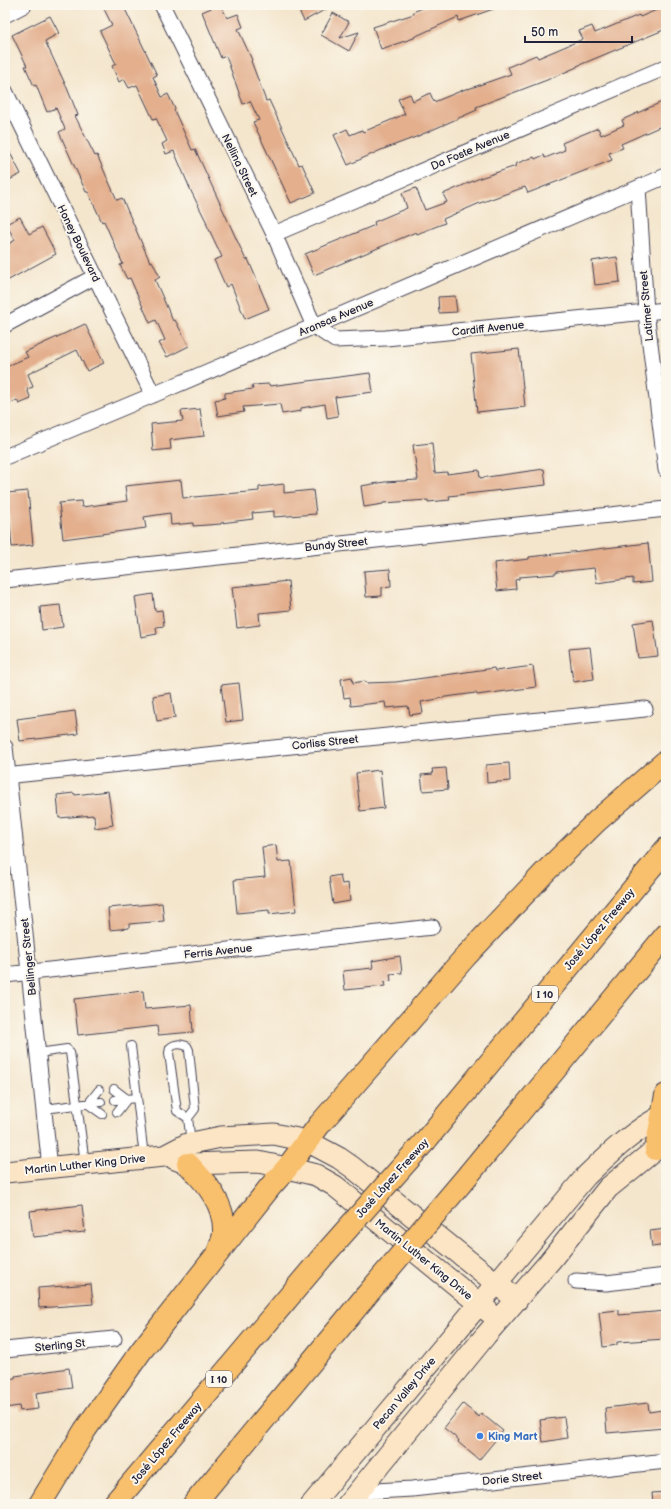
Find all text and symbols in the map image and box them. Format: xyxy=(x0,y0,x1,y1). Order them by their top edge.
scale bar xyxy=(525,18,632,44)
text: 50 m xyxy=(531,25,558,40)
street label: Da Foste Avenue xyxy=(429,128,512,173)
street label: Nellina Street xyxy=(219,132,260,199)
street label: Honey Boulevard xyxy=(54,203,103,284)
street label: Latimer Street xyxy=(637,270,656,342)
street label: Aransas Avenue xyxy=(297,296,376,339)
street label: Cardiff Avenue xyxy=(451,318,525,339)
street label: Bundy Street xyxy=(304,535,369,554)
street label: Corliss Street xyxy=(291,732,360,752)
street label: José López Freeway xyxy=(562,886,637,973)
street label: Bellinger Street xyxy=(18,917,39,996)
street label: Ferris Avenue xyxy=(183,941,253,962)
road number: I 10 xyxy=(532,986,558,1002)
street label: José López Freeway xyxy=(353,1136,431,1221)
street label: Martin Luther King Drive xyxy=(24,1152,147,1177)
street label: Martin Luther King Drive xyxy=(372,1216,475,1303)
street label: Sterling St xyxy=(34,1336,86,1355)
street label: Pecan Valley Drive xyxy=(370,1354,439,1432)
road number: I 10 xyxy=(206,1371,232,1387)
street label: José López Freeway xyxy=(129,1400,204,1487)
place label: King Mart xyxy=(488,1430,538,1443)
marker: King Mart xyxy=(475,1431,485,1441)
street label: Dorie Street xyxy=(481,1469,543,1488)

